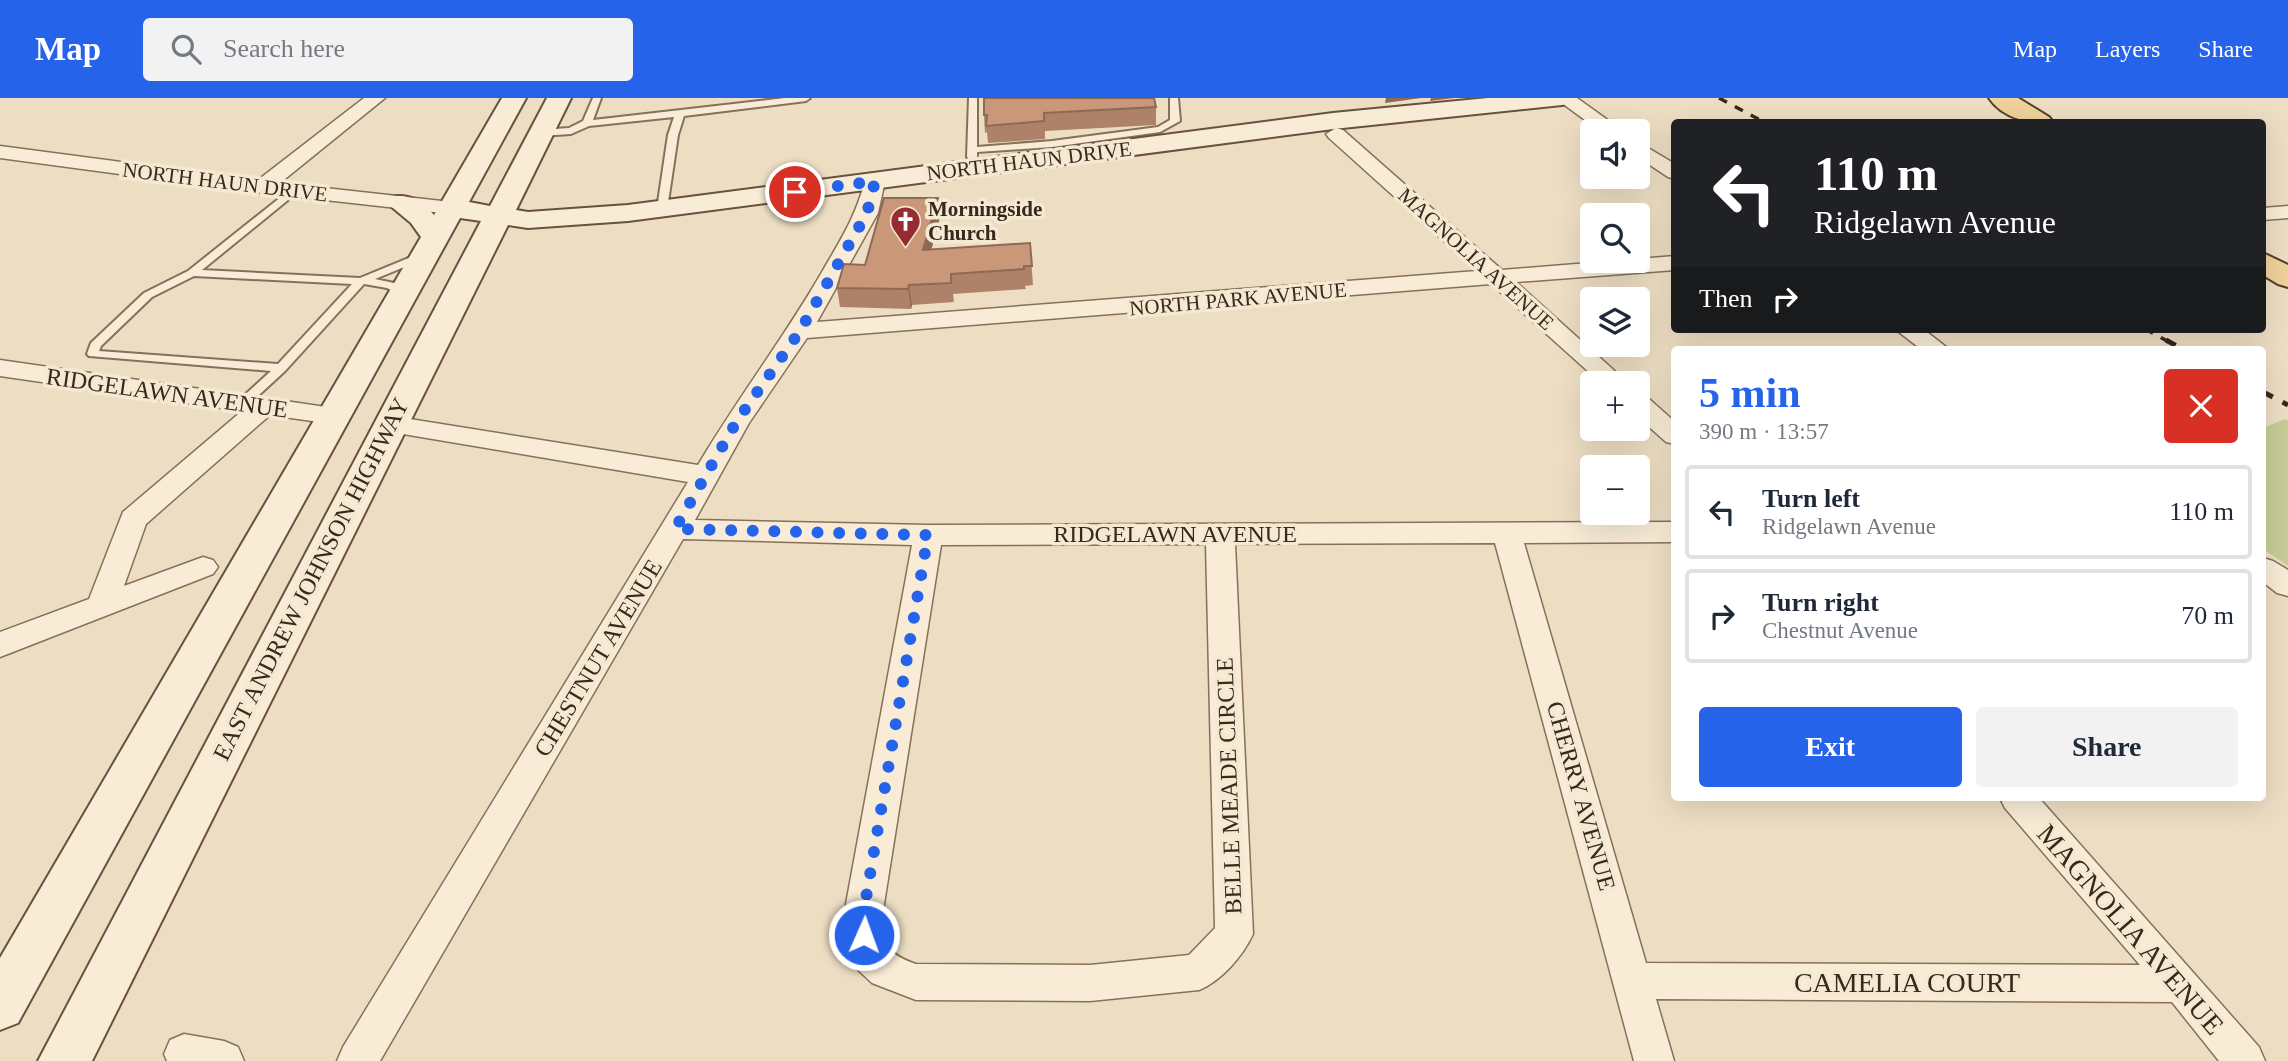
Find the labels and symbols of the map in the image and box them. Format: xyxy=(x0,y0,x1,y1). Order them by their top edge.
street label: NORTH HAUN DRIVE xyxy=(925,137,1133,185)
street label: NORTH HAUN DRIVE xyxy=(121,158,329,206)
pin xyxy=(765,162,825,222)
street label: MAGNOLIA AVENUE xyxy=(1393,183,1559,335)
place label: Morningside Church xyxy=(928,197,1042,245)
church icon: Morningside Church xyxy=(888,204,922,248)
street label: NORTH PARK AVENUE xyxy=(1128,278,1348,320)
street label: RIDGELAWN AVENUE xyxy=(45,363,289,423)
street label: EAST ANDREW JOHNSON HIGHWAY xyxy=(208,394,414,764)
street label: RIDGELAWN AVENUE xyxy=(1053,521,1297,547)
street label: CHESTNUT AVENUE xyxy=(529,555,667,761)
street label: BELLE MEADE CIRCLE xyxy=(1212,657,1246,915)
street label: CHERRY AVENUE xyxy=(1542,699,1620,893)
street label: MAGNOLIA AVENUE xyxy=(2031,818,2230,1041)
position arrow xyxy=(827,898,901,972)
street label: CAMELIA COURT xyxy=(1794,967,2020,998)

